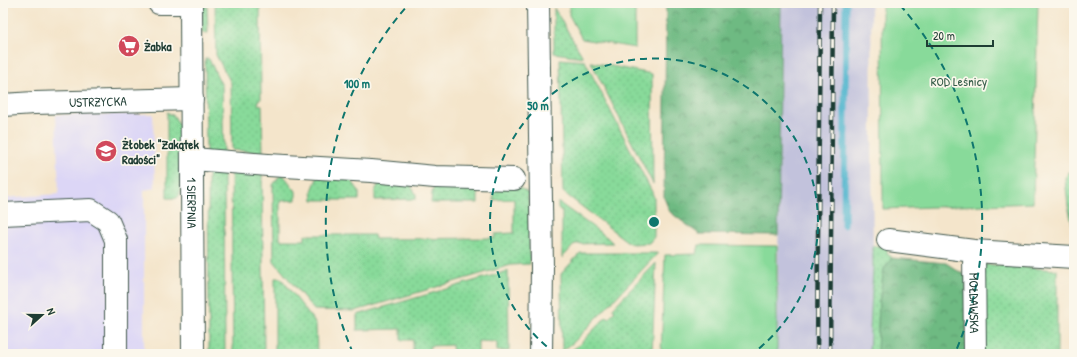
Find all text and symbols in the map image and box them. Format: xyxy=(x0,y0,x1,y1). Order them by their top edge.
scale bar xyxy=(927,22,993,48)
text: 20 m xyxy=(933,27,955,44)
supermarket icon: Żabka xyxy=(116,33,142,59)
place label: Żabka xyxy=(144,37,172,55)
park label: ROD Leśnicy xyxy=(931,72,988,90)
text: 100 m xyxy=(344,75,370,92)
street label: USTRZYCKA xyxy=(69,92,128,111)
text: 50 m xyxy=(527,97,549,114)
place label: Żłobek "Zakątek Radości" xyxy=(122,135,199,168)
school or university icon: Żłobek "Zakątek Radości" xyxy=(93,138,119,164)
street label: 1 SIERPNIA xyxy=(183,177,201,229)
centre of rings xyxy=(647,215,661,229)
street label: MOŁDAWSKA xyxy=(965,273,984,334)
north arrow xyxy=(22,295,62,335)
text: N xyxy=(44,306,59,317)

